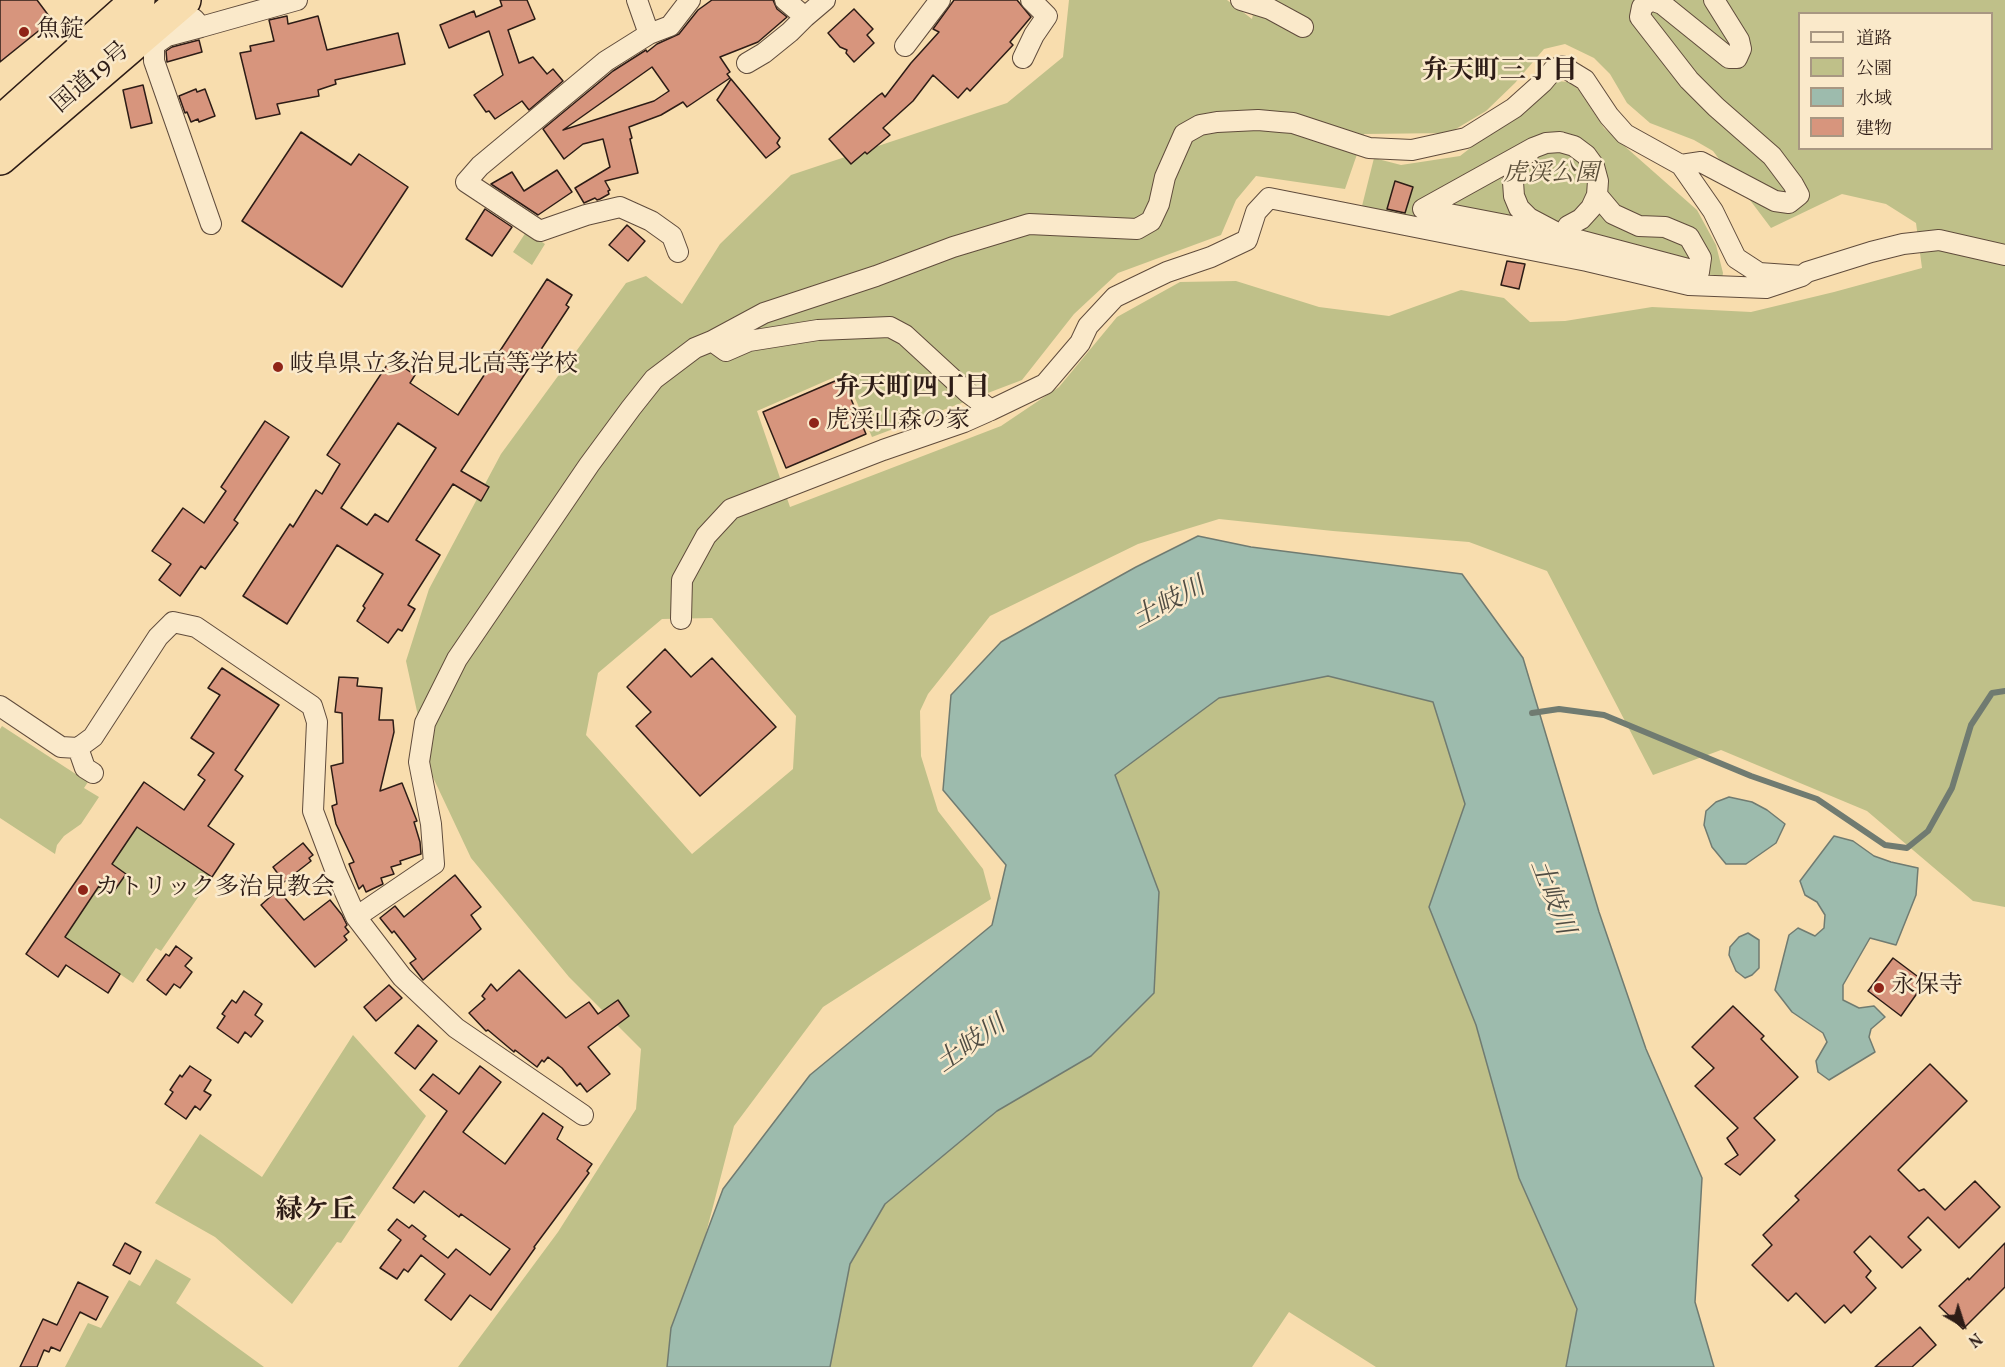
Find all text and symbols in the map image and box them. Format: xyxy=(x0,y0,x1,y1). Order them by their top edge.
legend xyxy=(1798,12,1993,150)
place label: 魚錠 xyxy=(36,18,84,46)
marker: 魚錠 xyxy=(17,25,31,39)
text: 道路 xyxy=(1856,27,1892,52)
street label: 国道19号 xyxy=(47,37,137,121)
district label: 弁天町三丁目 xyxy=(1422,57,1578,89)
text: 公園 xyxy=(1856,57,1892,82)
text: 水域 xyxy=(1856,87,1892,112)
text: 建物 xyxy=(1856,117,1892,142)
park label: 虎渓公園 xyxy=(1503,162,1599,190)
place label: 岐阜県立多治見北高等学校 xyxy=(290,353,578,381)
marker: 岐阜県立多治見北高等学校 xyxy=(271,360,285,374)
district label: 弁天町四丁目 xyxy=(834,374,990,406)
place label: 虎渓山森の家 xyxy=(826,409,970,437)
marker: 虎渓山森の家 xyxy=(807,416,821,430)
water label: 土岐川 xyxy=(1128,573,1212,637)
water label: 土岐川 xyxy=(1521,856,1579,940)
place label: カトリック多治見教会 xyxy=(95,876,335,904)
marker: カトリック多治見教会 xyxy=(76,883,90,897)
place label: 永保寺 xyxy=(1891,974,1963,1002)
marker: 永保寺 xyxy=(1872,981,1886,995)
water label: 土岐川 xyxy=(931,1011,1013,1081)
district label: 緑ケ丘 xyxy=(276,1197,356,1229)
north arrow xyxy=(1933,1295,1993,1355)
text: N xyxy=(1963,1327,1986,1351)

